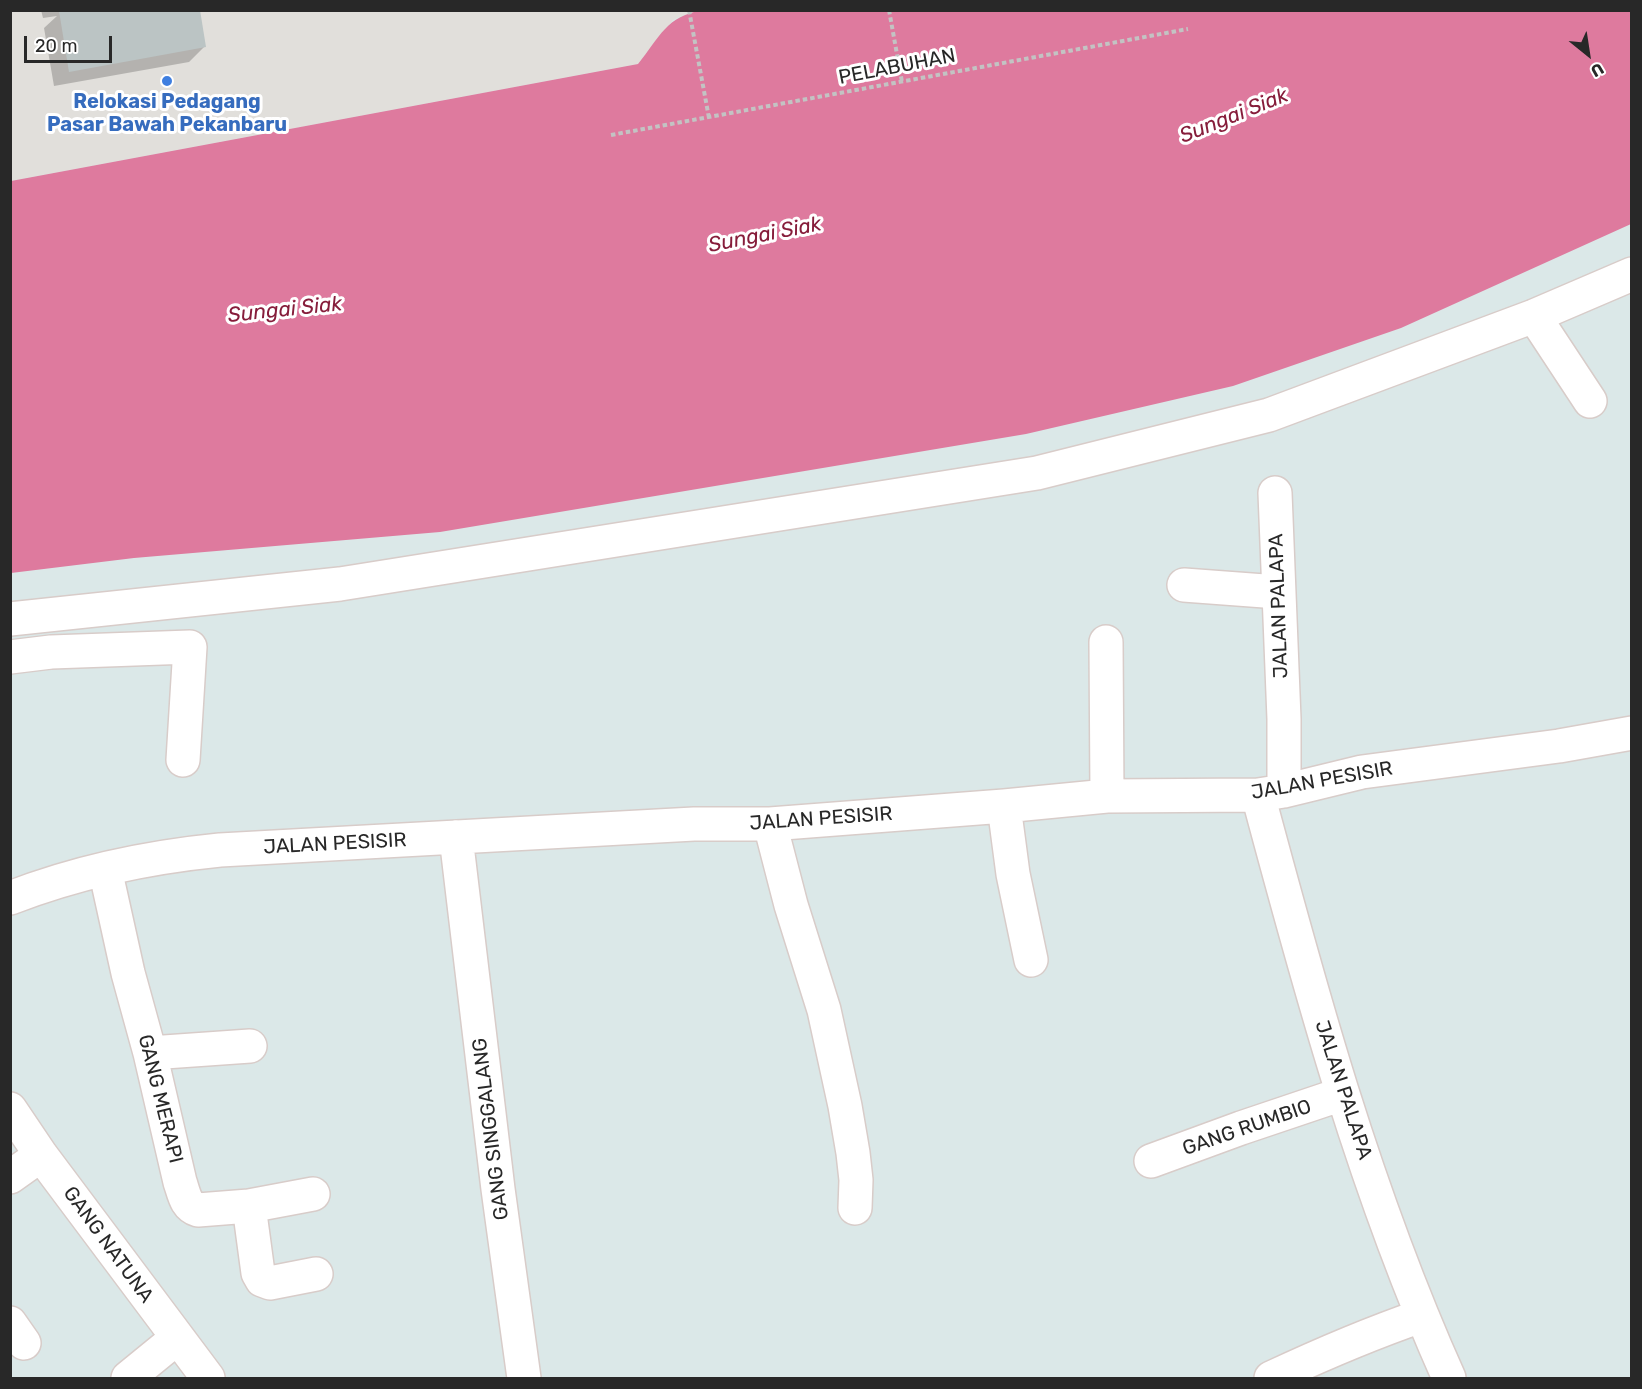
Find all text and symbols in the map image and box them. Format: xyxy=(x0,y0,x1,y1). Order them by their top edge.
scale bar xyxy=(27,24,116,62)
north arrow xyxy=(1558,24,1618,84)
text: 20 m xyxy=(35,35,77,57)
street label: PELABUHAN xyxy=(837,44,957,90)
text: U xyxy=(1587,59,1607,81)
marker: Relokasi Pedagang Pasar Bawah Pekanbaru xyxy=(160,74,174,88)
water label: Sungai Siak xyxy=(1176,83,1292,149)
place label: Relokasi Pedagang Pasar Bawah Pekanbaru xyxy=(47,90,287,137)
water label: Sungai Siak xyxy=(706,212,824,258)
water label: Sungai Siak xyxy=(227,291,343,329)
street label: JALAN PALAPA xyxy=(1264,533,1294,679)
street label: JALAN PESISIR xyxy=(1249,757,1395,805)
street label: JALAN PESISIR xyxy=(749,802,893,836)
street label: JALAN PESISIR xyxy=(263,828,407,860)
street label: JALAN PALAPA xyxy=(1309,1017,1377,1163)
street label: GANG MERAPI xyxy=(132,1032,188,1166)
street label: GANG SINGGALANG xyxy=(468,1036,514,1222)
street label: GANG RUMBIO xyxy=(1179,1095,1315,1161)
street label: GANG NATUNA xyxy=(58,1182,158,1308)

